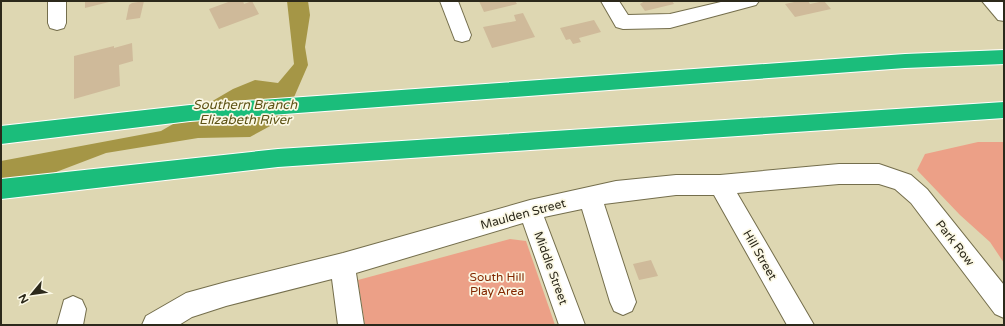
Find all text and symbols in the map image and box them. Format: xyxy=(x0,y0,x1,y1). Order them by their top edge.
water label: Southern Branch Elizabeth River xyxy=(193,97,298,128)
street label: Maulden Street xyxy=(479,196,568,232)
street label: Park Row xyxy=(933,217,977,269)
street label: Hill Street xyxy=(740,228,780,283)
street label: Middle Street xyxy=(531,230,571,307)
park label: South Hill Play Area xyxy=(470,270,524,298)
north arrow xyxy=(12,274,52,314)
text: N xyxy=(16,292,32,306)

